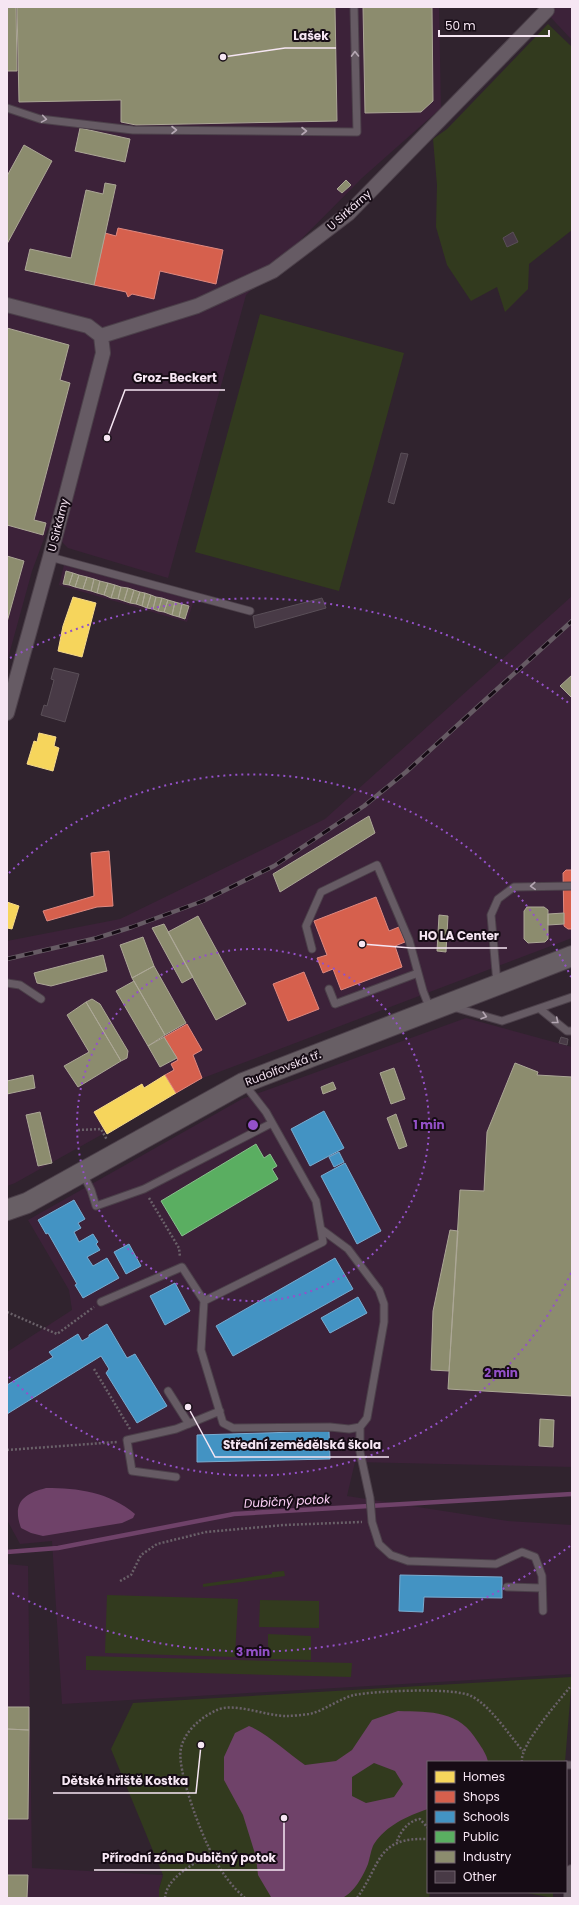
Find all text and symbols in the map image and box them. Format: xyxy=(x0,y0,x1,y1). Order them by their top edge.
scale bar xyxy=(439,12,549,38)
text: 50 m xyxy=(445,17,476,34)
callout: Lašek xyxy=(285,24,336,48)
text: Lašek xyxy=(293,27,329,44)
one-way arrow xyxy=(351,51,359,57)
one-way arrow xyxy=(41,114,48,123)
one-way arrow xyxy=(171,126,177,134)
one-way arrow xyxy=(301,127,307,135)
street label: U Sirkárny xyxy=(324,185,375,234)
callout: Groz–Beckert xyxy=(125,366,225,390)
text: Groz–Beckert xyxy=(133,369,217,386)
street label: U Sirkárny xyxy=(44,496,72,553)
one-way arrow xyxy=(530,882,536,890)
callout: HO LA Center xyxy=(411,924,507,948)
text: HO LA Center xyxy=(419,927,499,944)
one-way arrow xyxy=(481,1011,488,1020)
one-way arrow xyxy=(551,1017,558,1024)
street label: Rudolfovská tř. xyxy=(243,1046,323,1090)
text: 1 min xyxy=(413,1116,445,1133)
centre of rings xyxy=(246,1118,260,1132)
text: 2 min xyxy=(484,1364,518,1381)
callout: Střední zemědělská škola xyxy=(215,1433,389,1457)
text: Střední zemědělská škola xyxy=(223,1436,381,1453)
water label: Dubičný potok xyxy=(243,1490,331,1512)
text: 3 min xyxy=(236,1643,270,1660)
legend xyxy=(427,1761,567,1893)
text: Homes xyxy=(463,1768,505,1785)
callout: Dětské hřiště Kostka xyxy=(53,1769,196,1793)
text: Dětské hřiště Kostka xyxy=(62,1772,188,1789)
text: Shops xyxy=(463,1788,500,1805)
text: Schools xyxy=(463,1808,510,1825)
text: Public xyxy=(463,1828,499,1845)
callout: Přírodní zóna Dubičný potok xyxy=(94,1846,284,1870)
text: Industry xyxy=(463,1848,512,1865)
text: Přírodní zóna Dubičný potok xyxy=(102,1849,277,1866)
text: Other xyxy=(463,1868,497,1885)

